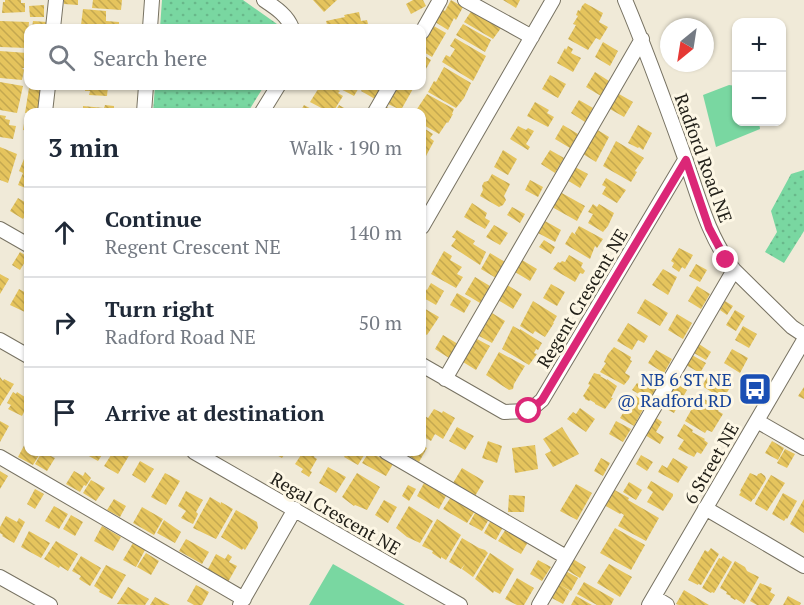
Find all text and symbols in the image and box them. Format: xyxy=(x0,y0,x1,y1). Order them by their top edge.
north arrow xyxy=(660,18,714,72)
map controls xyxy=(732,18,786,126)
button: + xyxy=(732,18,786,72)
search box xyxy=(24,24,426,90)
icon: search xyxy=(45,41,78,74)
text: Search here xyxy=(93,43,207,72)
button: − xyxy=(732,72,786,126)
street label: Radford Road NE xyxy=(670,90,738,226)
text: 3 min xyxy=(48,130,119,164)
text: Walk · 190 m xyxy=(290,134,402,161)
text: Continue xyxy=(105,204,202,233)
icon: ahead xyxy=(48,216,81,249)
text: 140 m xyxy=(348,219,402,246)
street label: Regent Crescent NE xyxy=(531,224,633,372)
text: Regent Crescent NE xyxy=(105,233,281,260)
route end xyxy=(712,246,738,272)
text: Turn right xyxy=(105,294,214,323)
icon: right xyxy=(48,306,81,339)
text: 50 m xyxy=(359,309,402,336)
text: Radford Road NE xyxy=(105,323,256,350)
place label: NB 6 ST NE @ Radford RD xyxy=(617,367,732,412)
bus stop icon: NB 6 ST NE @ Radford RD xyxy=(737,371,773,407)
icon: arrive xyxy=(48,396,81,429)
route start xyxy=(515,397,541,423)
text: Arrive at destination xyxy=(105,398,324,427)
street label: 6 Street NE xyxy=(678,418,744,508)
street label: Regal Crescent NE xyxy=(267,466,405,560)

